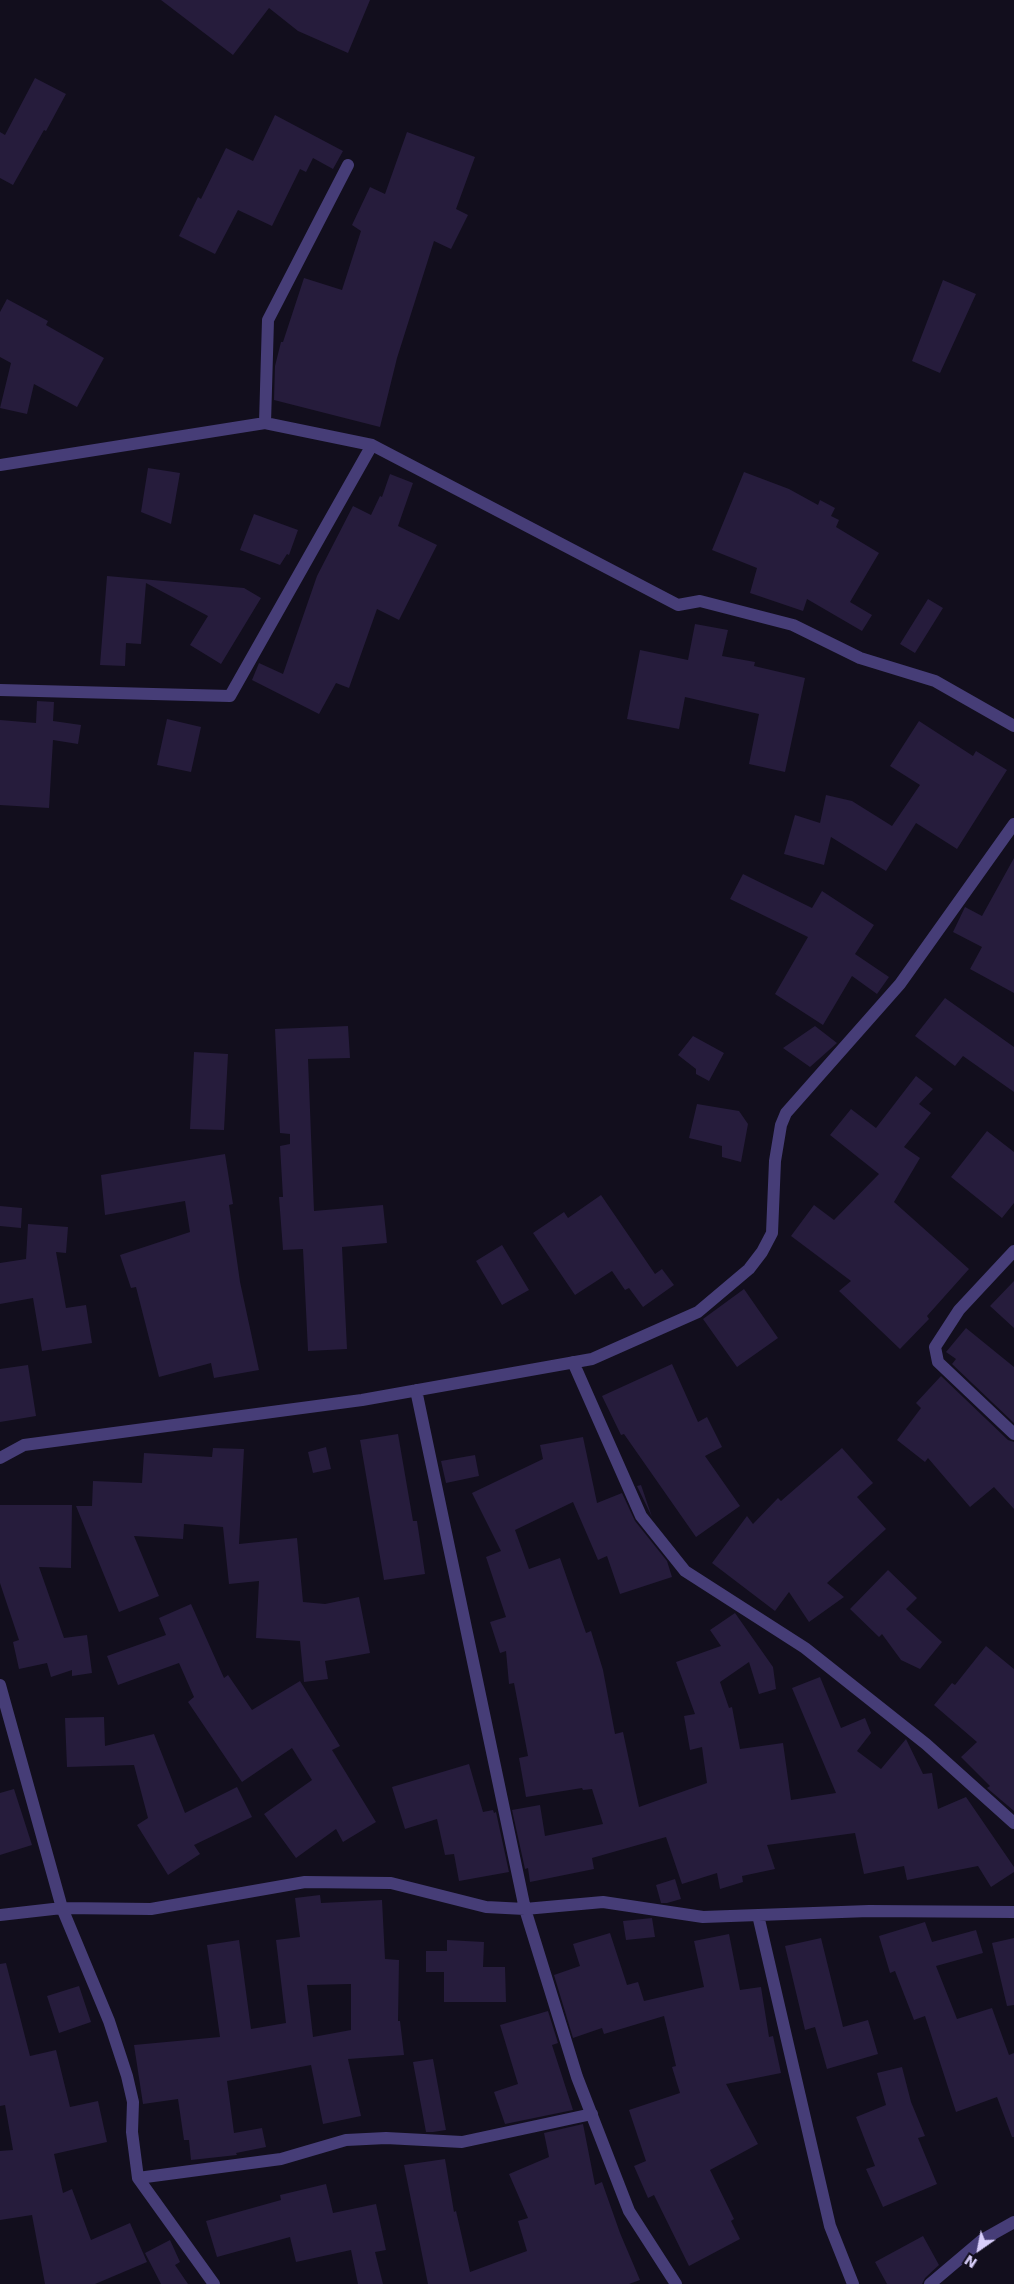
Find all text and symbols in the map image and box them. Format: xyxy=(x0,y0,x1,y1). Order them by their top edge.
north arrow xyxy=(954,2224,1004,2274)
text: N xyxy=(962,2252,980,2271)

